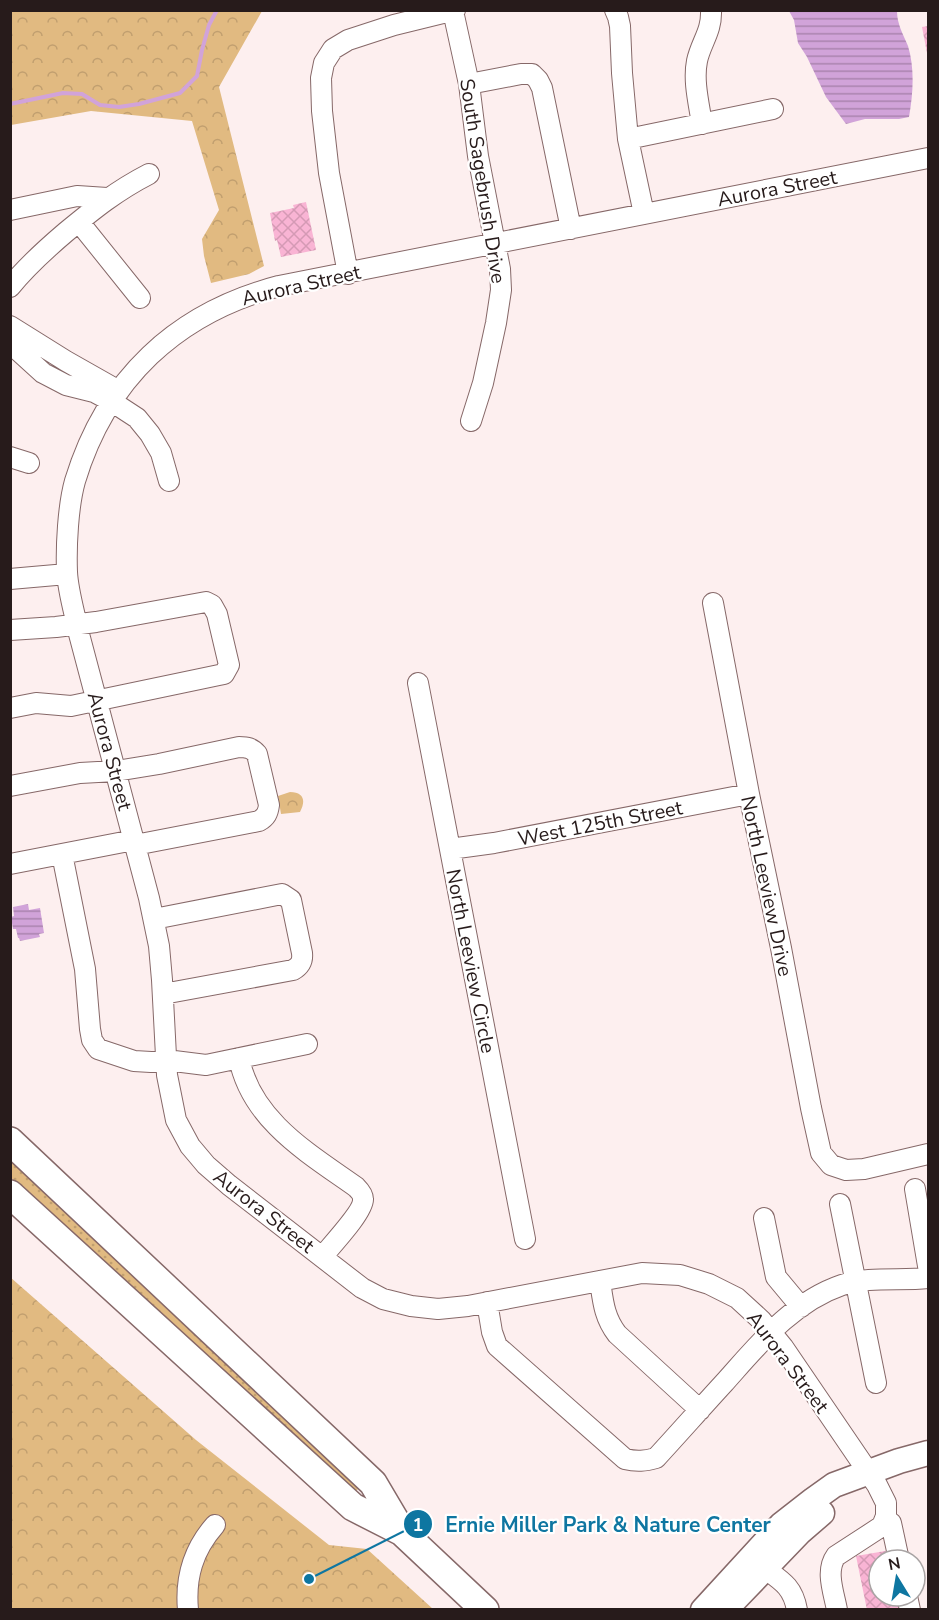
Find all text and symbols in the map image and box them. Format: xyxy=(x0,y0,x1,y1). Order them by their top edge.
street label: South Sagebrush Drive xyxy=(453,77,512,285)
street label: Aurora Street xyxy=(715,163,840,213)
street label: Aurora Street xyxy=(239,258,364,312)
street label: Aurora Street xyxy=(81,689,139,814)
street label: North Leeview Drive xyxy=(734,793,799,979)
street label: West 125th Street xyxy=(515,794,686,853)
street label: North Leeview Circle xyxy=(439,867,502,1056)
street label: Aurora Street xyxy=(208,1163,321,1260)
street label: Aurora Street xyxy=(740,1306,835,1420)
callout: Ernie Miller Park & Nature Center xyxy=(403,1505,783,1544)
text: Ernie Miller Park & Nature Center xyxy=(445,1511,772,1539)
text: 1 xyxy=(413,1513,423,1537)
north arrow xyxy=(867,1548,927,1608)
text: N xyxy=(886,1552,902,1576)

